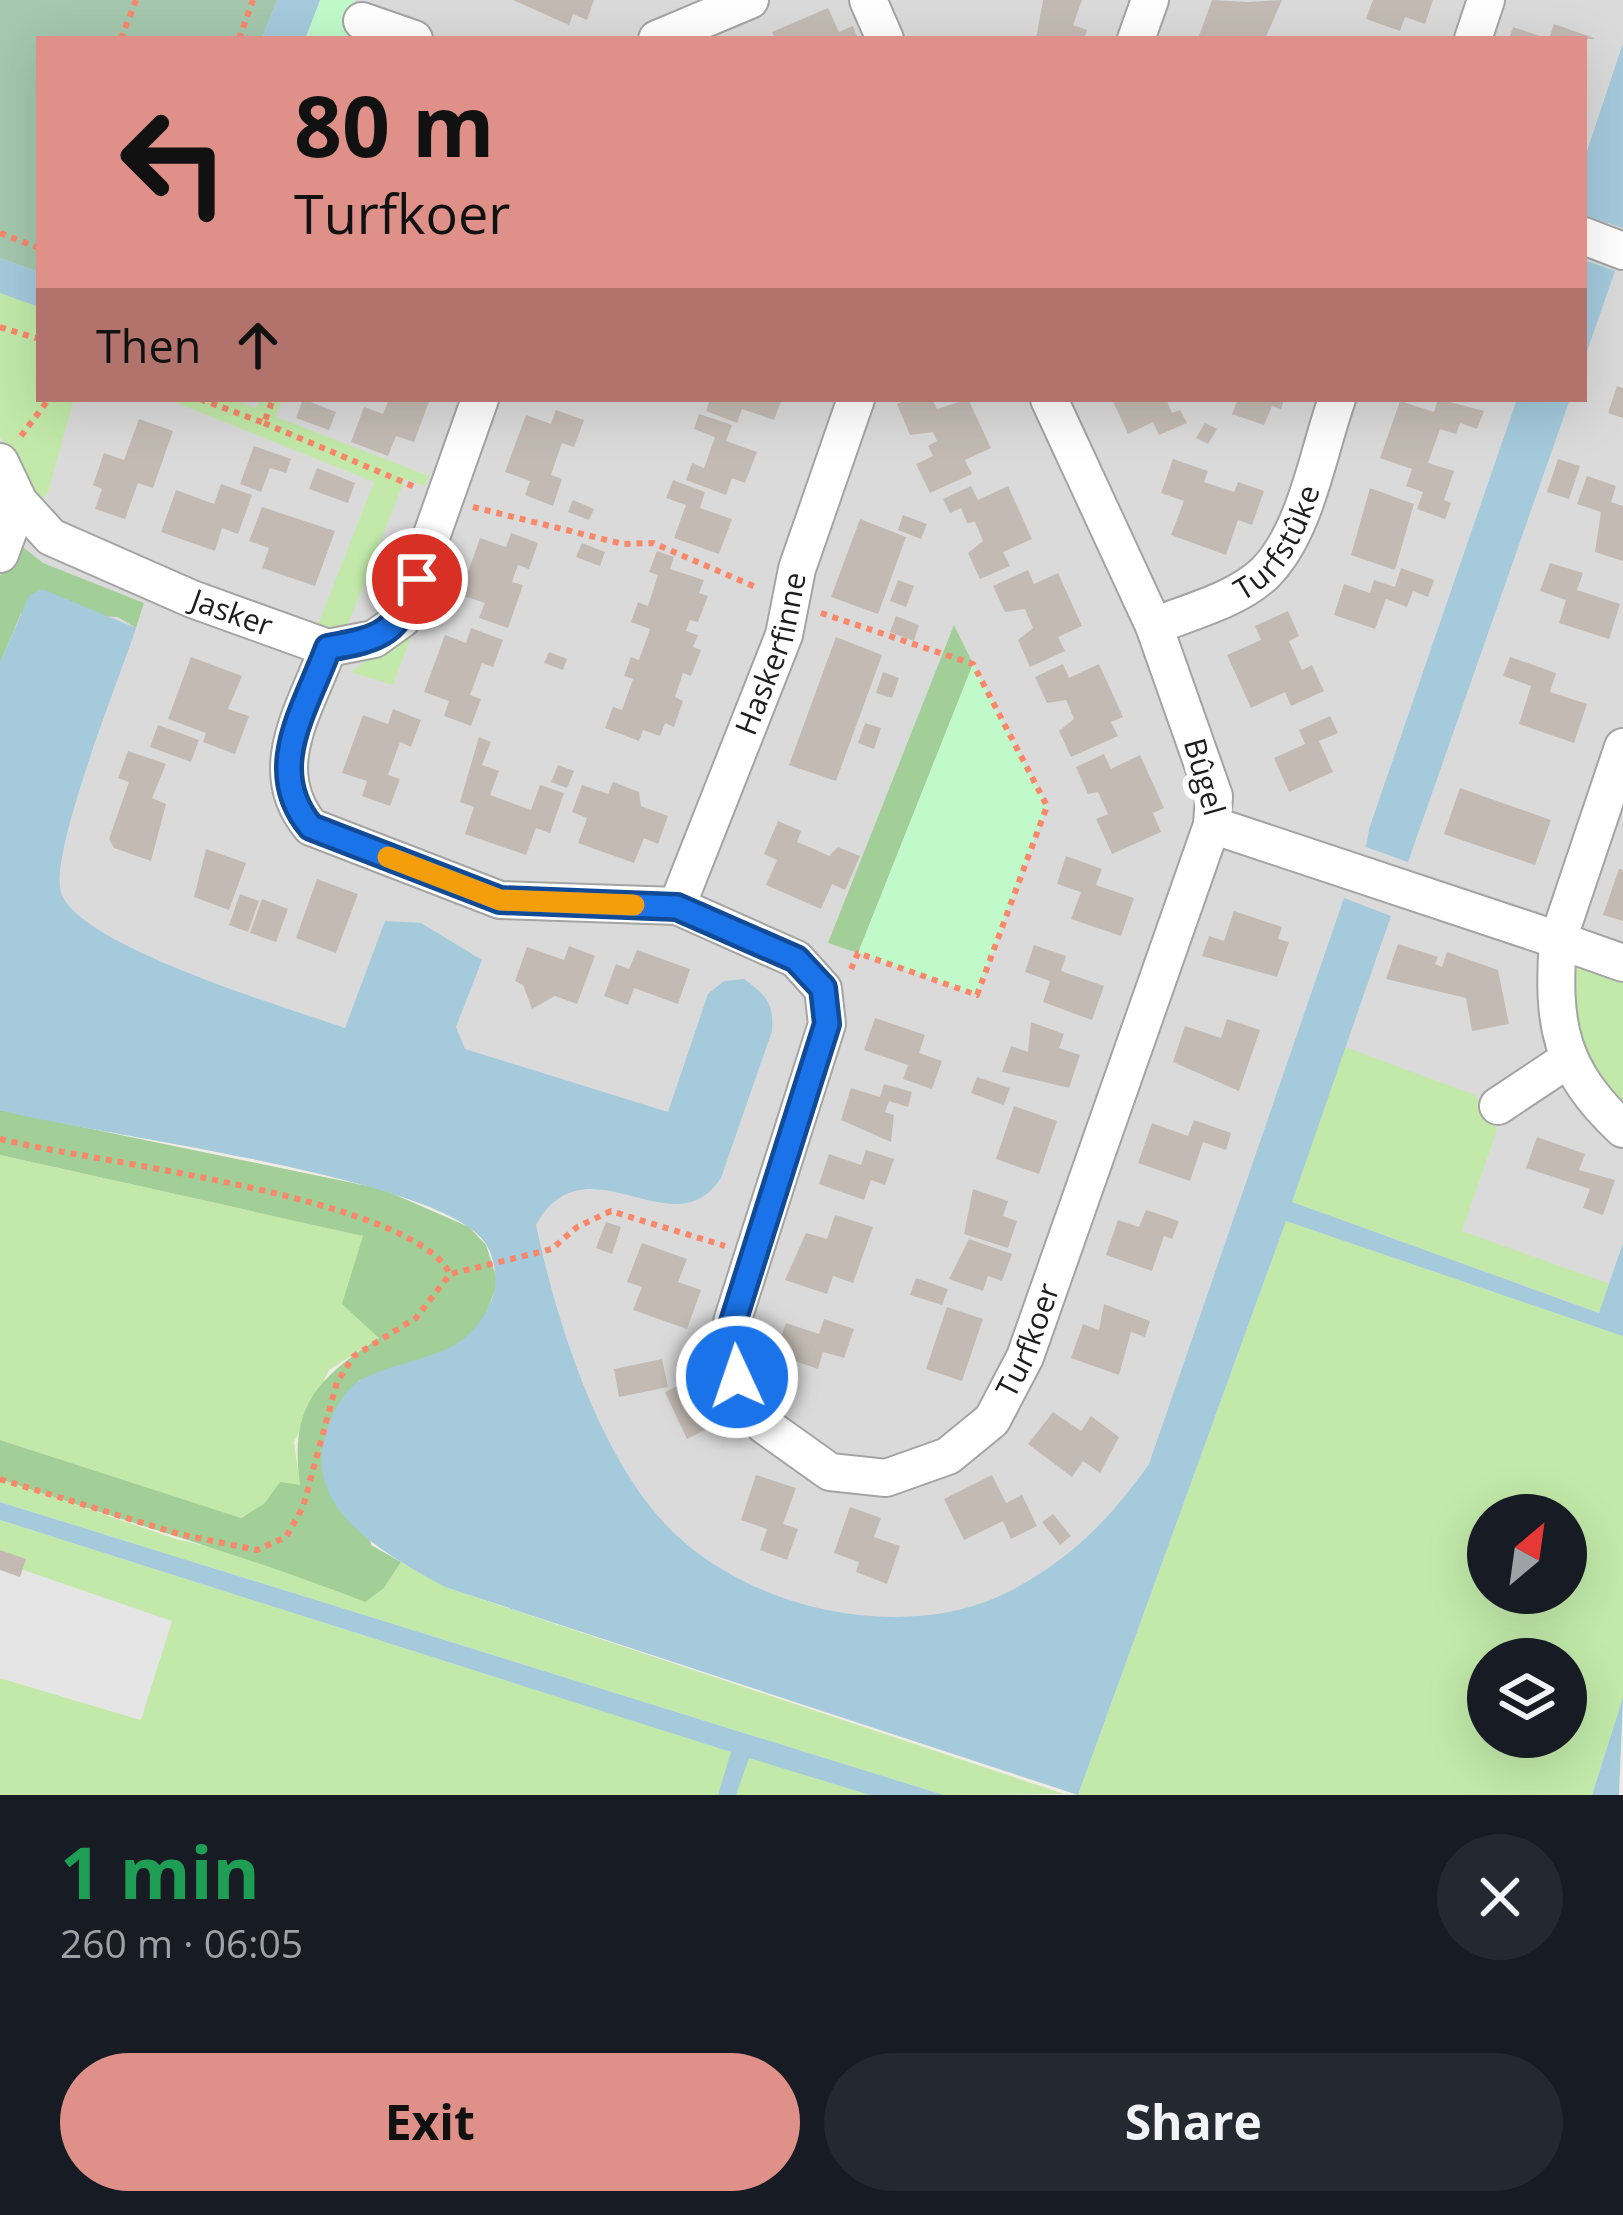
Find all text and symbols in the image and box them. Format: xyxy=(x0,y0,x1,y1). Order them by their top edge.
text: 80 m xyxy=(294,67,494,182)
icon: left xyxy=(96,84,252,240)
text: Turfkoer xyxy=(294,176,510,250)
icon: ahead xyxy=(225,312,291,378)
text: Then xyxy=(96,315,201,376)
street label: Turfstûke xyxy=(1226,479,1329,609)
pin xyxy=(366,528,468,630)
icon: arrive xyxy=(384,546,450,612)
street label: Haskerfinne xyxy=(725,569,815,741)
street label: Jasker xyxy=(183,577,279,645)
street label: Bûgel xyxy=(1175,733,1236,820)
street label: Turfkoer xyxy=(985,1277,1068,1404)
position arrow xyxy=(674,1314,800,1440)
north arrow xyxy=(1467,1494,1587,1614)
map controls xyxy=(1467,1494,1587,1758)
button: layers xyxy=(1467,1638,1587,1758)
text: 1 min xyxy=(60,1822,260,1920)
button: close xyxy=(1437,1834,1563,1960)
text: 260 m · 06:05 xyxy=(60,1916,303,1969)
button: Exit xyxy=(60,2053,800,2191)
button: Share xyxy=(824,2053,1563,2191)

